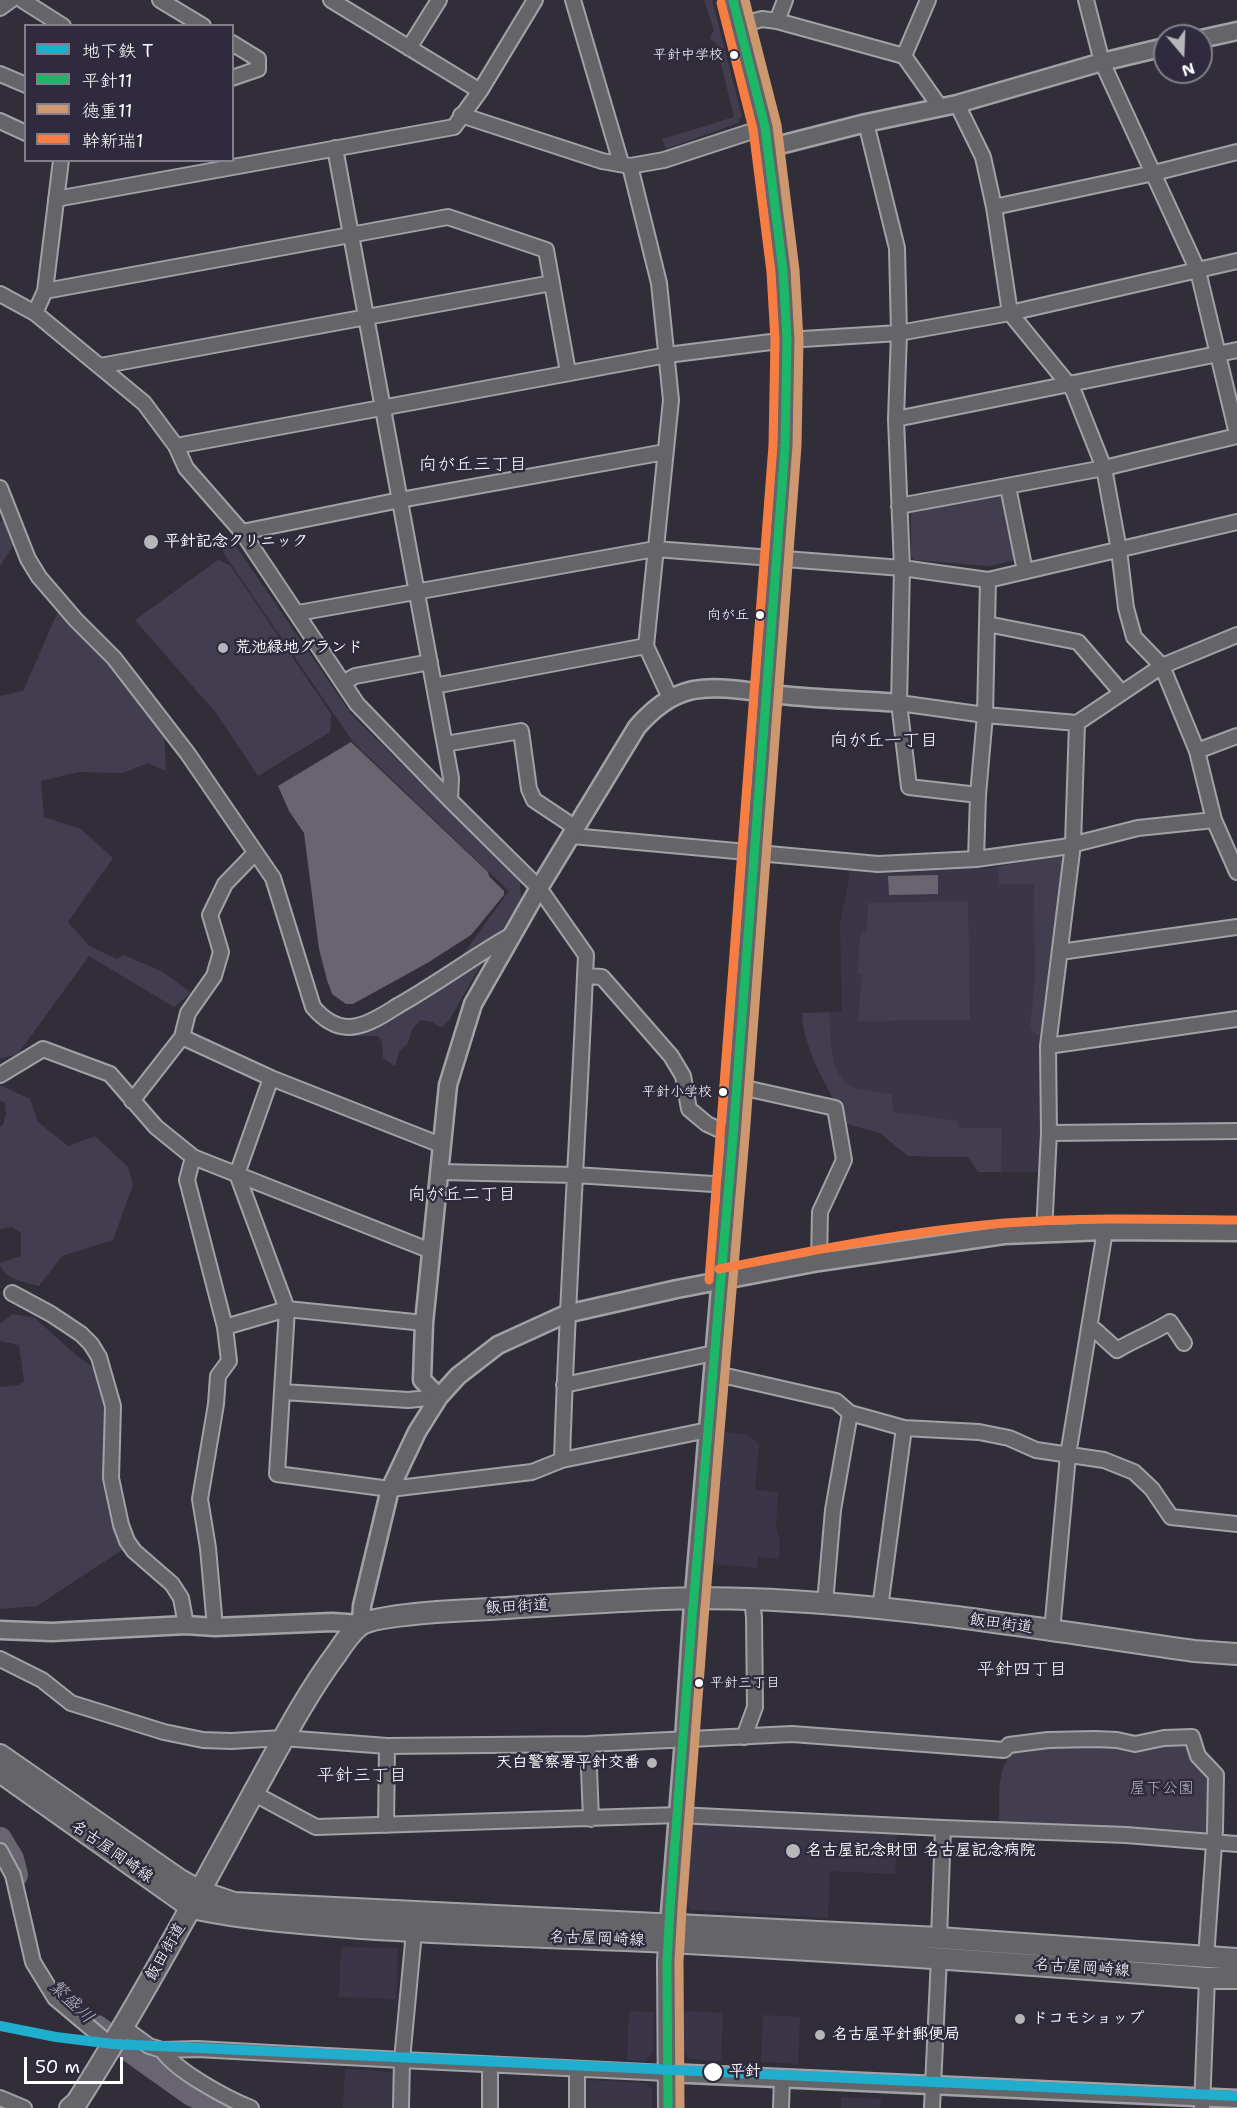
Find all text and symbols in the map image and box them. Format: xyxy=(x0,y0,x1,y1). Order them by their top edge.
legend xyxy=(24,24,234,162)
north arrow xyxy=(1153,24,1213,84)
text: 地下鉄 T xyxy=(82,39,153,63)
place label: 平針中学校 xyxy=(653,47,723,63)
marker: 平針中学校 xyxy=(728,49,740,61)
text: N xyxy=(1179,58,1198,82)
text: 平針11 xyxy=(82,69,132,93)
text: 徳重11 xyxy=(82,99,132,123)
text: 幹新瑞1 xyxy=(82,129,144,153)
district label: 向が丘三丁目 xyxy=(419,454,527,476)
place label: 平針記念クリニック xyxy=(164,532,308,552)
marker: 平針記念クリニック xyxy=(142,533,160,551)
place label: 向が丘 xyxy=(707,607,749,623)
marker: 向が丘 xyxy=(754,609,766,621)
place label: 荒池緑地グランド xyxy=(235,638,363,658)
marker: 荒池緑地グランド xyxy=(216,641,230,655)
district label: 向が丘一丁目 xyxy=(830,730,938,752)
place label: 平針小学校 xyxy=(642,1084,712,1100)
marker: 平針小学校 xyxy=(717,1086,729,1098)
district label: 向が丘二丁目 xyxy=(408,1184,516,1206)
street label: 飯田街道 xyxy=(485,1596,549,1618)
street label: 飯田街道 xyxy=(968,1610,1034,1638)
district label: 平針四丁目 xyxy=(977,1659,1067,1681)
place label: 平針三丁目 xyxy=(710,1675,780,1691)
marker: 平針三丁目 xyxy=(693,1677,705,1689)
place label: 天白警察署平針交番 xyxy=(496,1753,640,1773)
marker: 天白警察署平針交番 xyxy=(645,1756,659,1770)
district label: 平針三丁目 xyxy=(317,1765,407,1787)
park label: 屋下公園 xyxy=(1130,1779,1194,1799)
street label: 名古屋岡崎線 xyxy=(67,1817,157,1887)
place label: 名古屋記念財団 名古屋記念病院 xyxy=(806,1841,1036,1861)
marker: 名古屋記念財団 名古屋記念病院 xyxy=(784,1842,802,1860)
street label: 飯田街道 xyxy=(142,1919,190,1985)
street label: 名古屋岡崎線 xyxy=(549,1928,645,1950)
street label: 名古屋岡崎線 xyxy=(1033,1955,1131,1981)
water label: 繁盛川 xyxy=(44,1975,98,2029)
place label: ドコモショップ xyxy=(1032,2009,1144,2029)
marker: ドコモショップ xyxy=(1013,2012,1027,2026)
place label: 名古屋平針郵便局 xyxy=(832,2025,960,2045)
marker: 名古屋平針郵便局 xyxy=(813,2028,827,2042)
scale bar xyxy=(27,2045,126,2083)
text: 50 m xyxy=(35,2055,80,2079)
marker: 平針 xyxy=(702,2061,724,2083)
place label: 平針 xyxy=(729,2062,761,2082)

